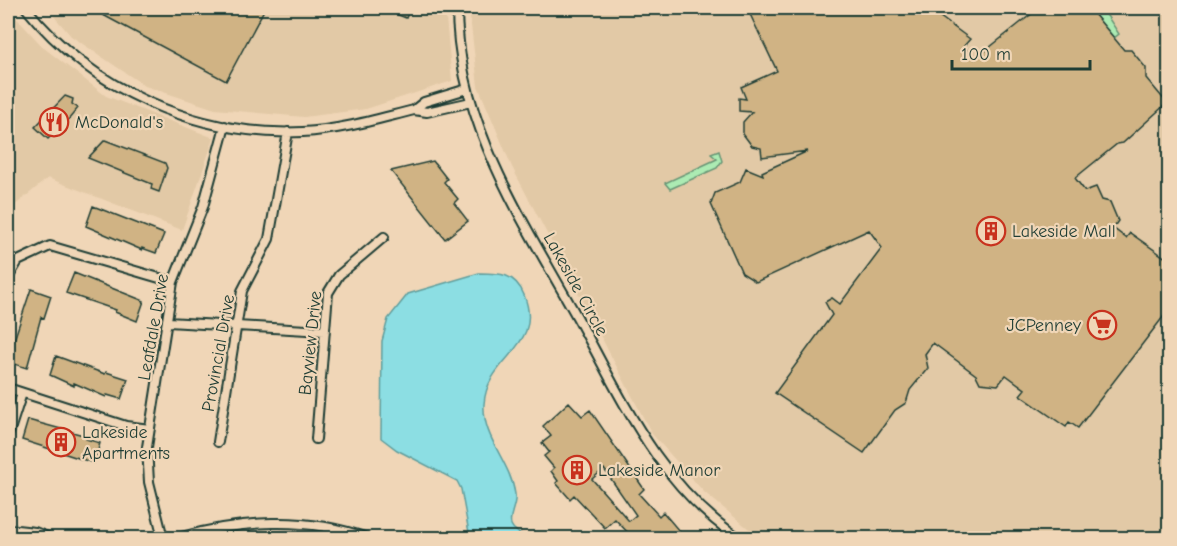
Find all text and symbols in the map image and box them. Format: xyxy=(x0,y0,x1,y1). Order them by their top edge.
scale bar xyxy=(952,33,1090,71)
text: 100 m xyxy=(961,44,1011,65)
restaurant icon: McDonald's xyxy=(38,106,70,138)
place label: McDonald's xyxy=(75,112,163,133)
building icon: Lakeside Mall xyxy=(975,215,1007,247)
place label: Lakeside Mall xyxy=(1012,221,1116,242)
street label: Lakeside Circle xyxy=(539,229,613,340)
street label: Leafdale Drive xyxy=(134,272,173,382)
street label: Bayview Drive xyxy=(295,290,326,396)
street label: Provincial Drive xyxy=(198,293,239,413)
supermarket icon: JCPenney xyxy=(1086,309,1118,341)
place label: JCPenney xyxy=(1006,315,1082,336)
place label: Lakeside Apartments xyxy=(82,422,170,464)
building icon: Lakeside Apartments xyxy=(45,426,77,458)
building icon: Lakeside Manor xyxy=(561,454,593,486)
place label: Lakeside Manor xyxy=(598,460,721,481)

